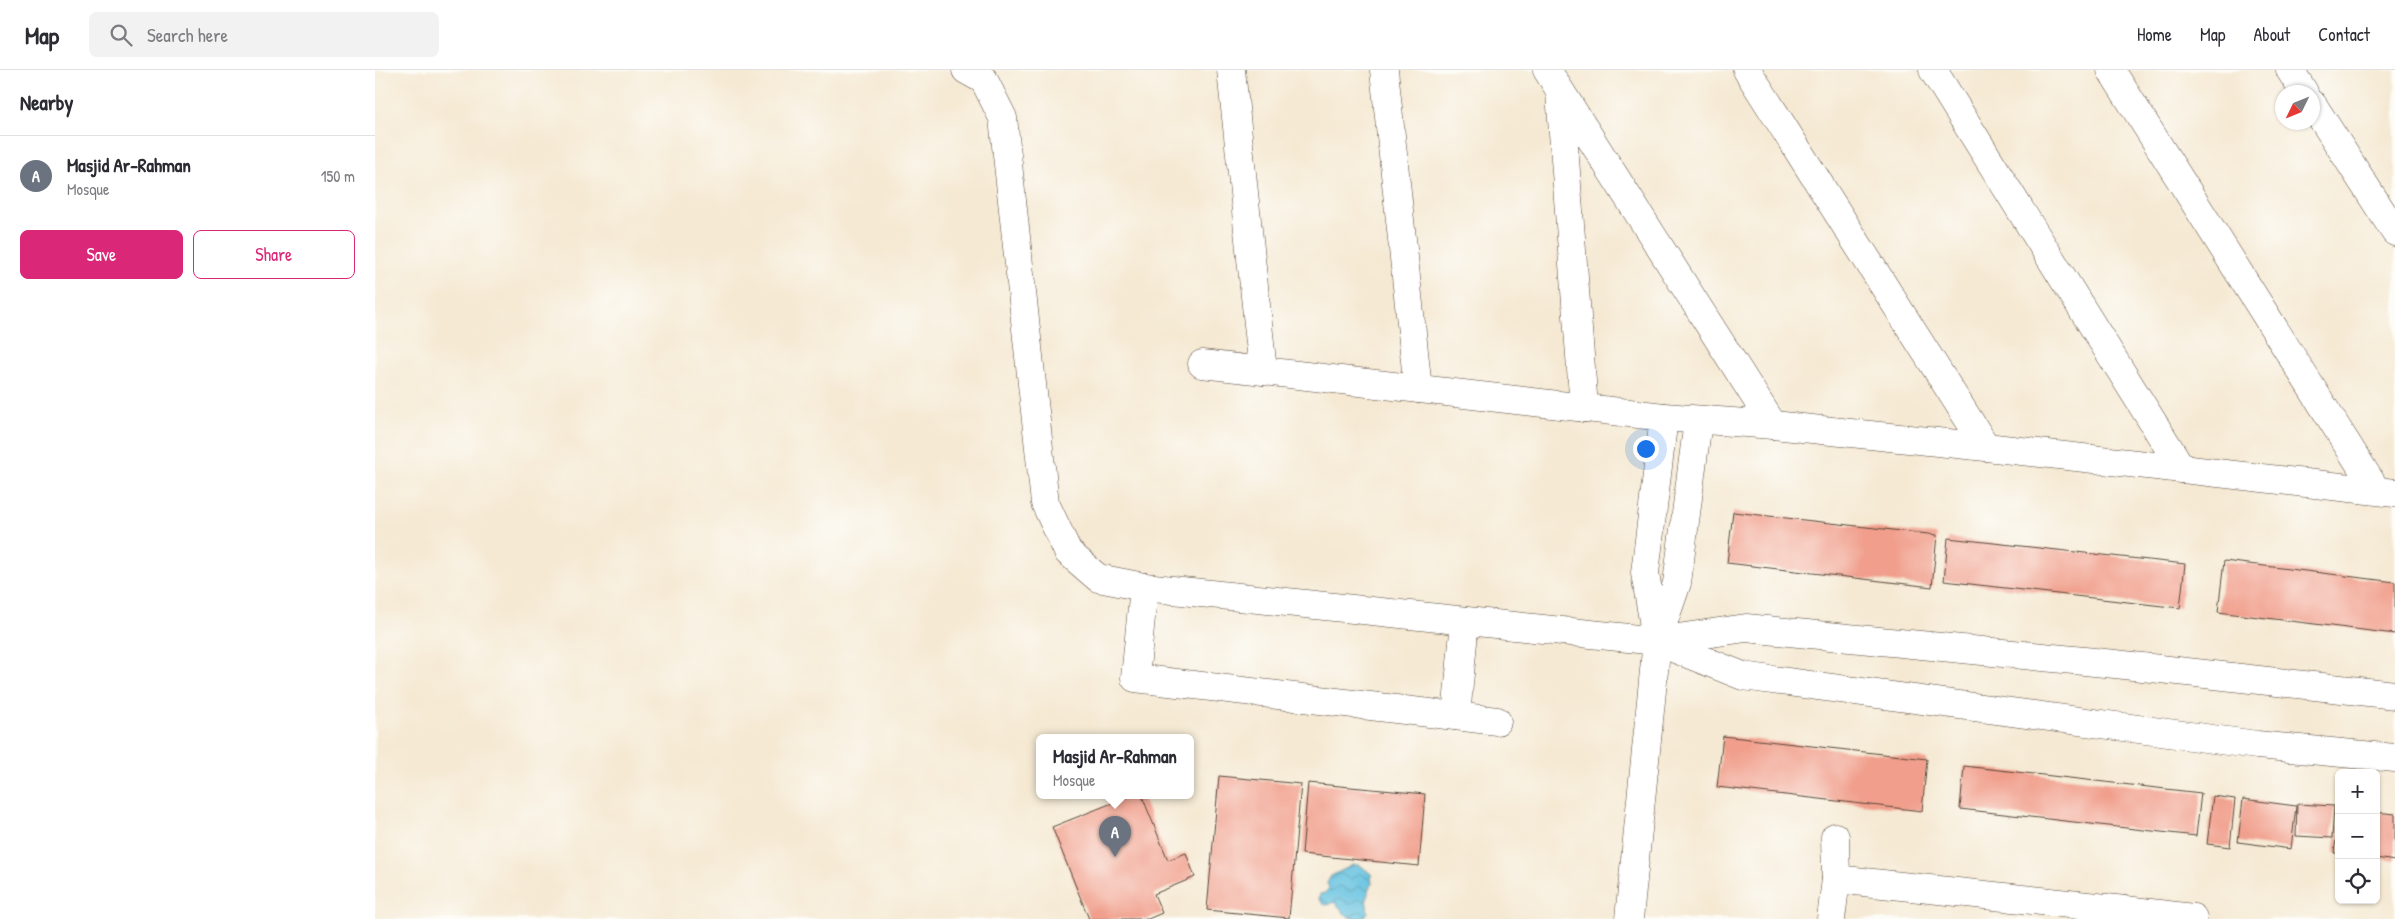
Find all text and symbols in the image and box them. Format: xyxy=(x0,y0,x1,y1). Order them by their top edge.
search box xyxy=(89,12,439,57)
text: Map xyxy=(25,19,59,51)
icon: search xyxy=(107,21,135,49)
text: Search here xyxy=(147,22,228,48)
text: Home xyxy=(2137,22,2172,47)
text: Map xyxy=(2200,22,2225,47)
text: About xyxy=(2253,22,2290,47)
text: Contact xyxy=(2318,22,2370,47)
north arrow xyxy=(2275,85,2320,130)
text: Nearby xyxy=(20,88,73,117)
text: Masjid Ar-Rahman xyxy=(67,152,191,178)
text: A xyxy=(32,165,40,187)
text: 150 m xyxy=(321,165,355,187)
text: Mosque xyxy=(67,178,109,200)
button: Save xyxy=(20,230,183,279)
button: Share xyxy=(193,230,355,279)
your location xyxy=(1633,436,1659,462)
popup xyxy=(1036,734,1194,799)
text: Masjid Ar-Rahman xyxy=(1053,743,1177,769)
text: Mosque xyxy=(1053,769,1095,791)
map controls xyxy=(2335,769,2380,904)
button: + xyxy=(2335,769,2380,814)
button: − xyxy=(2335,814,2380,859)
pin: A xyxy=(1099,816,1131,857)
button: locate xyxy=(2335,859,2380,904)

